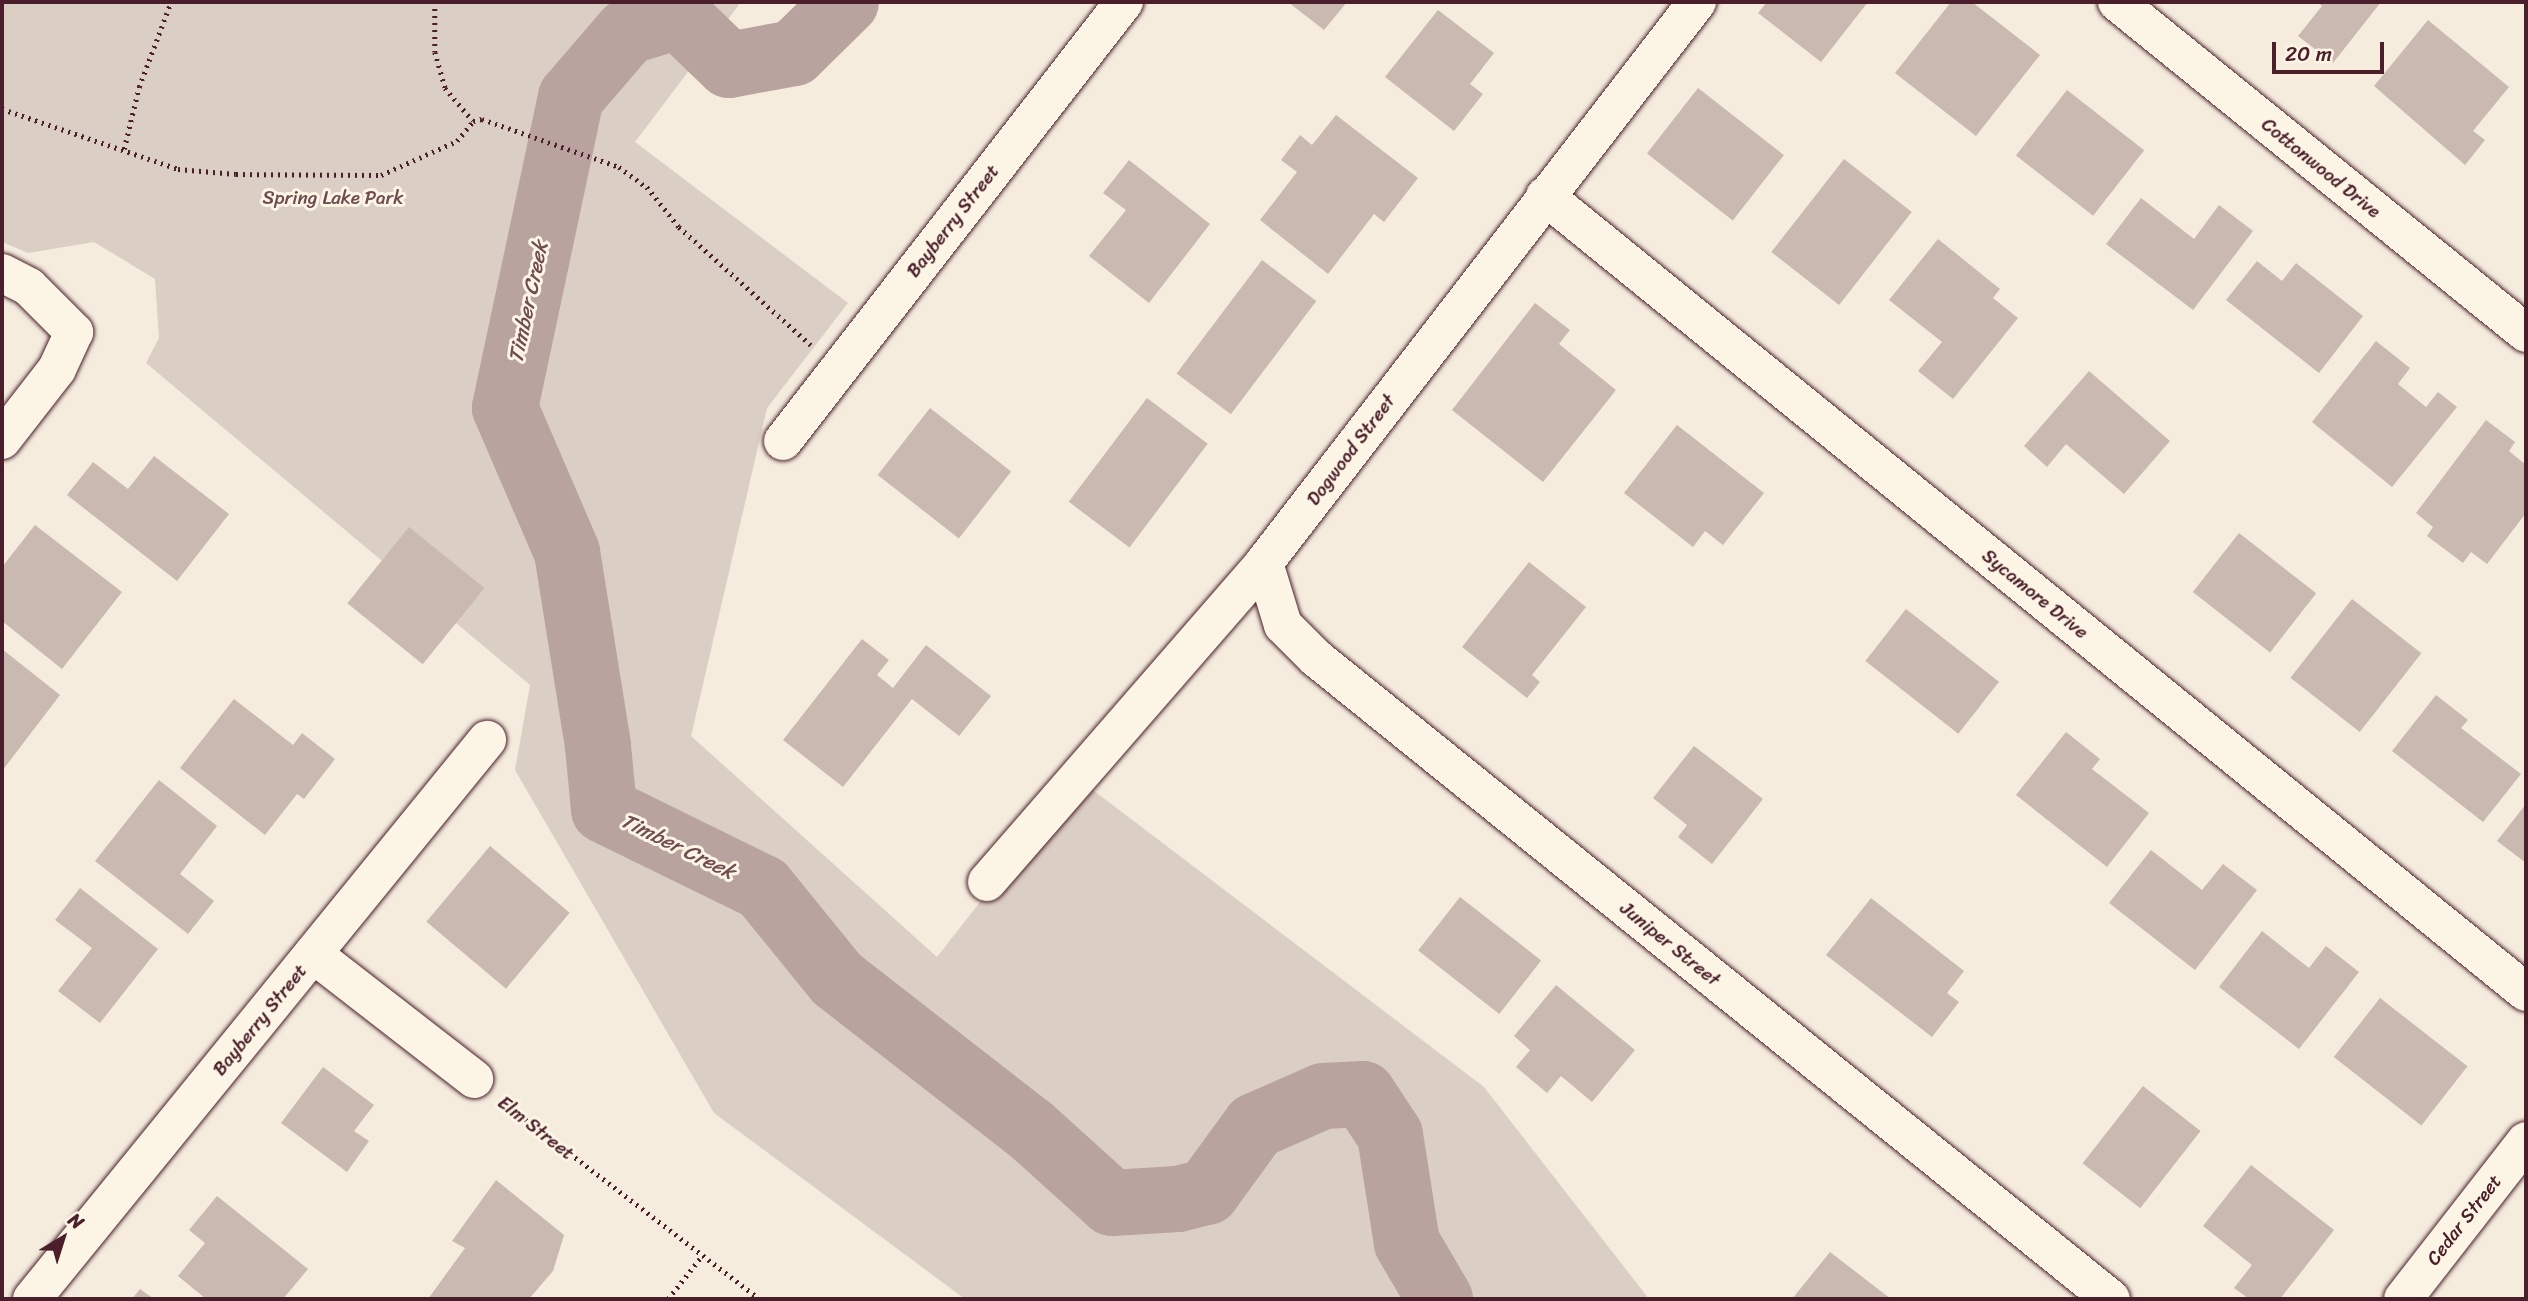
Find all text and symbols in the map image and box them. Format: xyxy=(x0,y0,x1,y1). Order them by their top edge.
scale bar xyxy=(2276,28,2388,72)
text: 20 m xyxy=(2285,35,2332,73)
street label: Cottonwood Drive xyxy=(2257,113,2385,223)
street label: Bayberry Street xyxy=(902,160,1004,282)
park label: Spring Lake Park xyxy=(262,187,404,209)
water label: Timber Creek xyxy=(503,239,553,365)
street label: Dogwood Street xyxy=(1302,390,1400,510)
street label: Sycamore Drive xyxy=(1977,544,2093,644)
water label: Timber Creek xyxy=(617,807,739,885)
street label: Juniper Street xyxy=(1616,897,1724,991)
street label: Bayberry Street xyxy=(208,960,312,1080)
street label: Elm Street xyxy=(493,1091,579,1165)
street label: Cedar Street xyxy=(2421,1170,2507,1270)
north arrow xyxy=(28,1203,98,1273)
text: N xyxy=(61,1204,92,1238)

